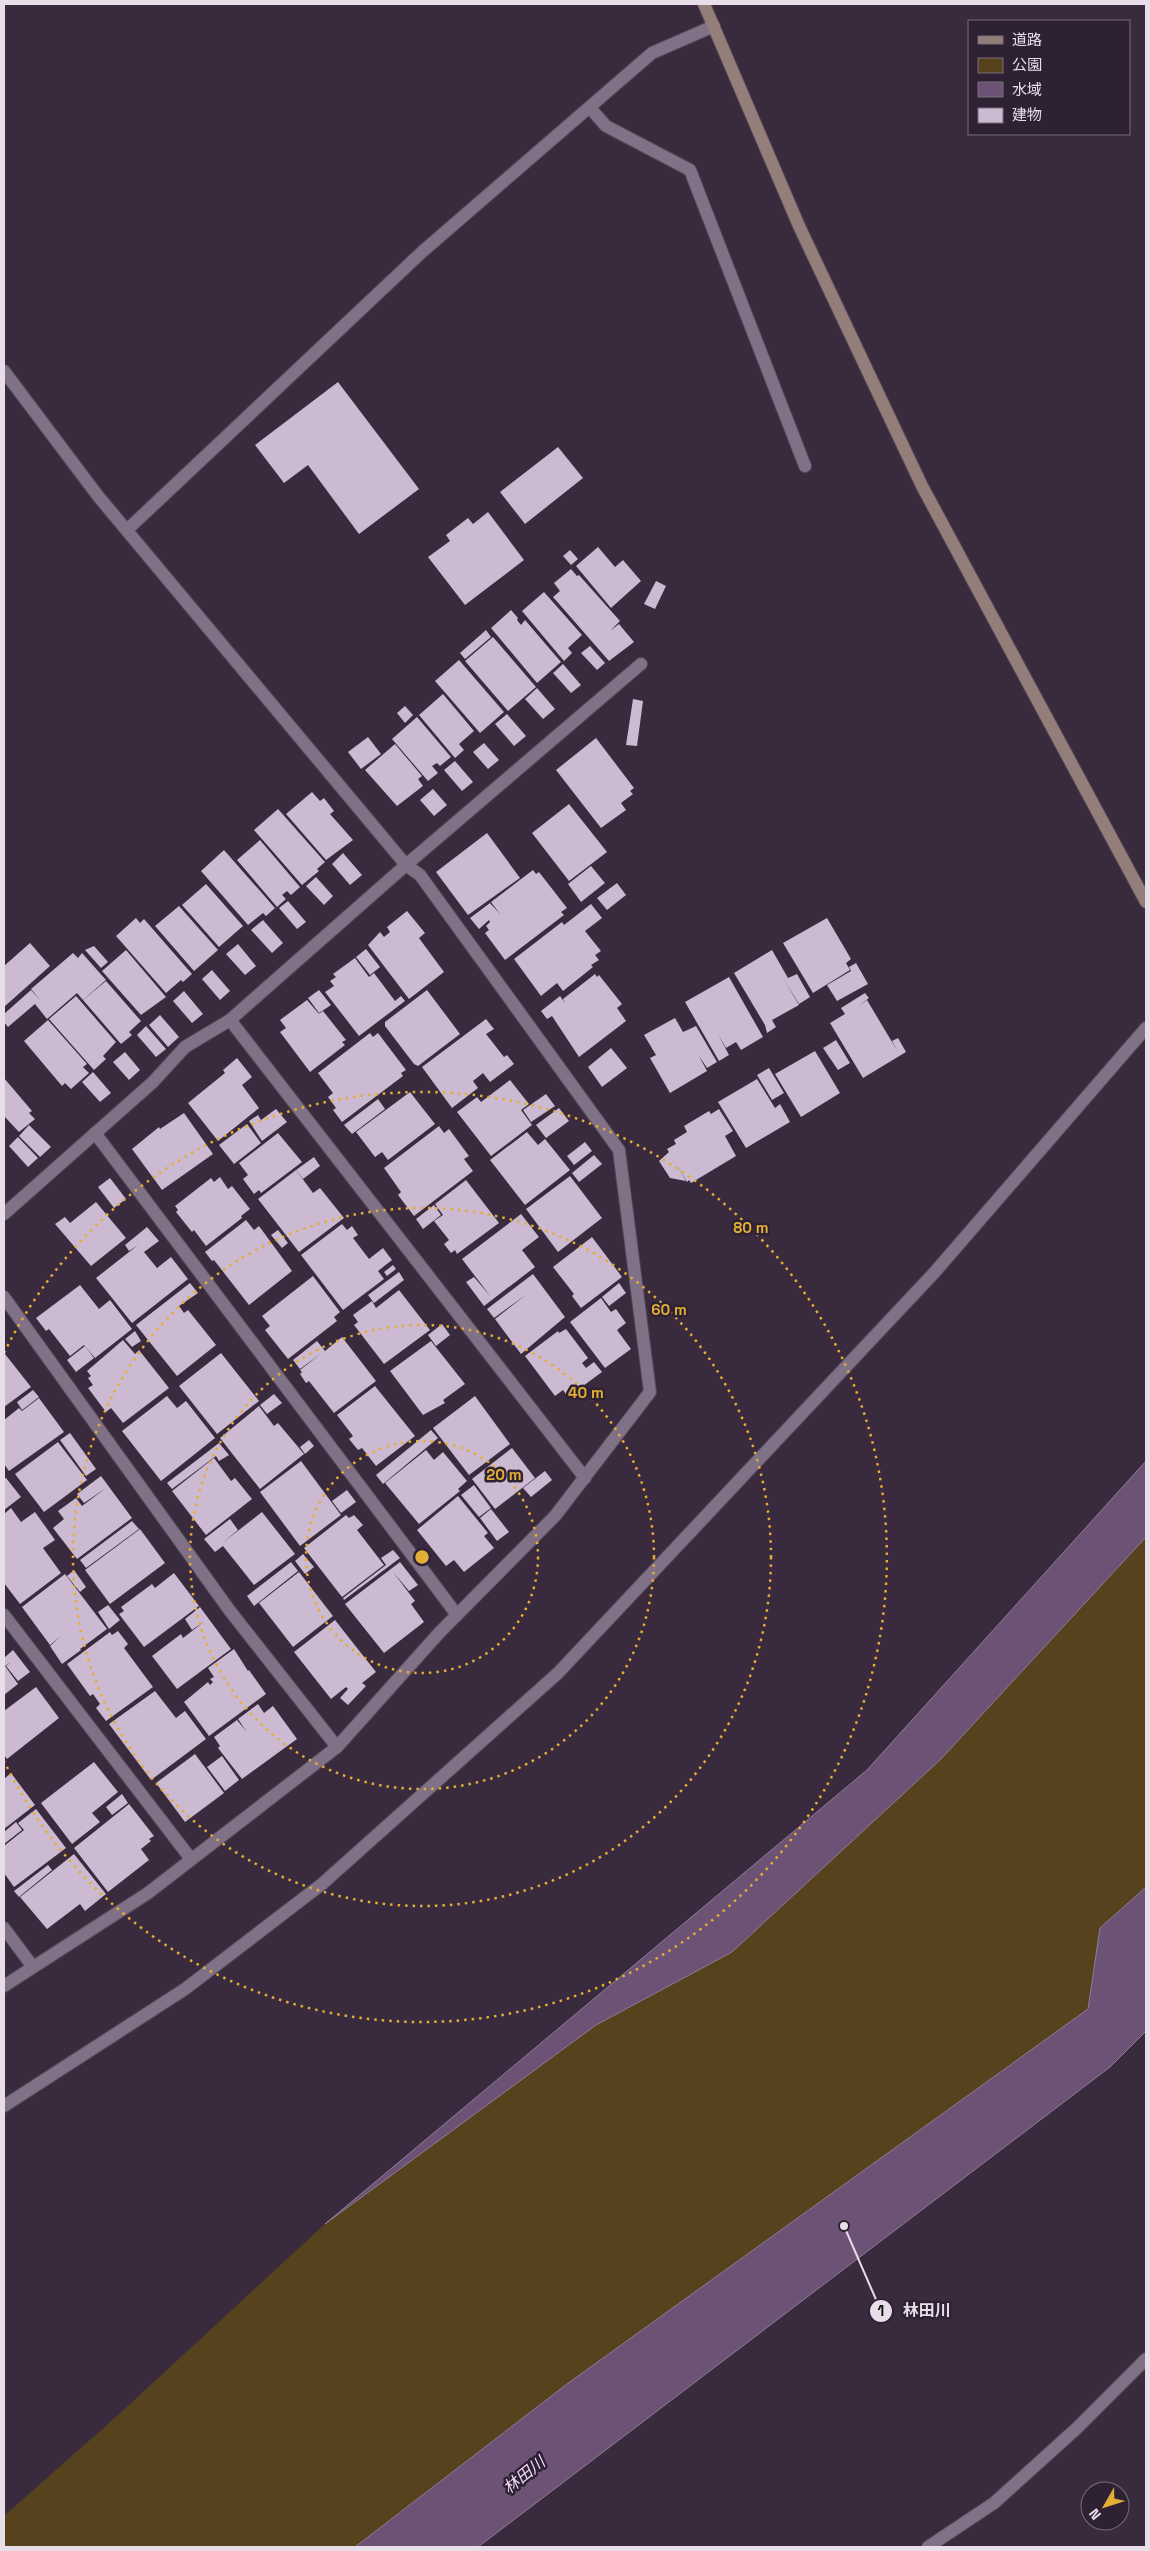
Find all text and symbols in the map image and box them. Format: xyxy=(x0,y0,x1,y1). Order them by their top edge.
legend xyxy=(968,20,1130,135)
text: 道路 xyxy=(1012,30,1042,49)
text: 公園 xyxy=(1012,55,1042,74)
text: 水域 xyxy=(1012,80,1042,99)
text: 建物 xyxy=(1012,105,1042,124)
text: 80 m xyxy=(733,1218,769,1237)
text: 60 m xyxy=(651,1300,687,1319)
text: 40 m xyxy=(568,1383,604,1402)
text: 20 m xyxy=(486,1465,522,1484)
centre of rings xyxy=(413,1548,431,1566)
callout: 林田川 xyxy=(868,2295,961,2326)
text: 林田川 xyxy=(903,2300,951,2321)
text: 1 xyxy=(878,2301,884,2320)
water label: 林田川 xyxy=(499,2450,551,2498)
north arrow xyxy=(1080,2481,1130,2531)
text: N xyxy=(1085,2505,1105,2523)

